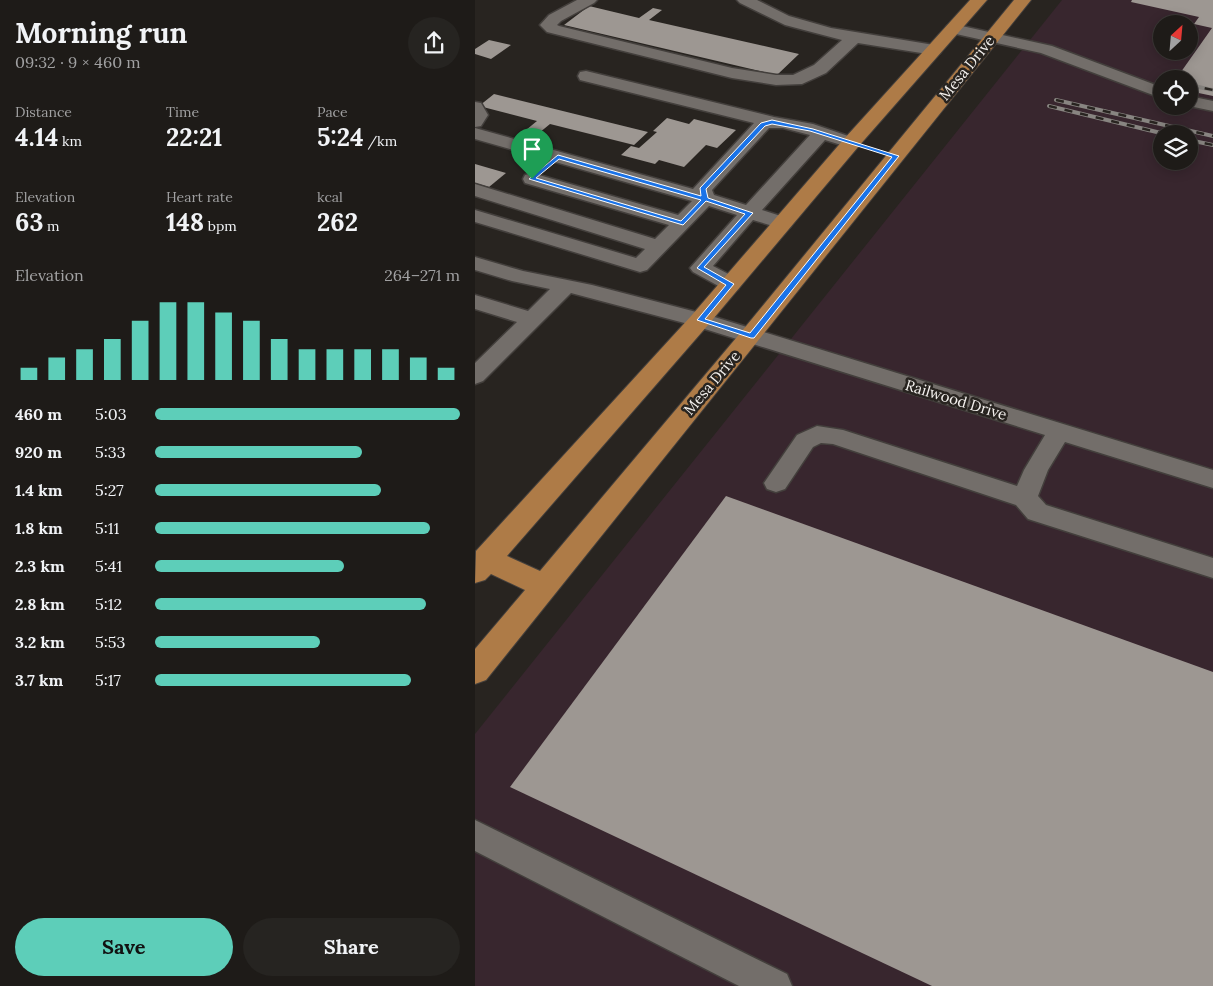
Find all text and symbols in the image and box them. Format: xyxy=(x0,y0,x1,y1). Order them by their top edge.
text: Morning run xyxy=(15,15,187,51)
north arrow xyxy=(1153,15,1197,60)
map controls xyxy=(1153,15,1198,170)
button: share xyxy=(408,17,460,69)
street label: Mesa Drive xyxy=(935,31,999,104)
text: 09:32 · 9 × 460 m xyxy=(15,52,141,72)
button: locate xyxy=(1153,70,1198,115)
text: Distance xyxy=(15,103,72,121)
text: Time xyxy=(166,103,199,121)
text: Pace xyxy=(317,103,348,121)
text: 4.14 xyxy=(15,121,58,153)
text: 22:21 xyxy=(166,121,222,153)
text: 5:24 xyxy=(317,121,364,153)
button: layers xyxy=(1153,125,1198,170)
pin xyxy=(511,128,553,179)
text: km xyxy=(58,132,82,150)
text: /km xyxy=(364,132,397,150)
icon: arrive xyxy=(518,135,546,163)
text: Elevation xyxy=(15,188,75,206)
text: Heart rate xyxy=(166,188,233,206)
text: kcal xyxy=(317,188,343,206)
text: 63 xyxy=(15,206,43,238)
text: 148 xyxy=(166,206,204,238)
text: 262 xyxy=(317,206,358,238)
text: m xyxy=(43,217,60,235)
text: bpm xyxy=(204,217,237,235)
text: Elevation xyxy=(15,265,84,285)
text: 264–271 m xyxy=(384,265,460,285)
street label: Mesa Drive xyxy=(679,347,744,419)
street label: Railwood Drive xyxy=(903,375,1009,424)
text: 460 m xyxy=(15,404,62,424)
text: 5:03 xyxy=(95,404,127,424)
text: 920 m xyxy=(15,442,62,462)
text: 5:33 xyxy=(95,442,126,462)
text: 1.4 km xyxy=(15,480,62,500)
text: 5:27 xyxy=(95,480,124,500)
text: 1.8 km xyxy=(15,518,63,538)
text: 5:11 xyxy=(95,518,119,538)
text: 2.3 km xyxy=(15,556,65,576)
text: 5:41 xyxy=(95,556,122,576)
text: 2.8 km xyxy=(15,594,65,614)
text: 5:12 xyxy=(95,594,122,614)
text: 3.2 km xyxy=(15,632,65,652)
text: 5:53 xyxy=(95,632,125,652)
text: 3.7 km xyxy=(15,670,63,690)
text: 5:17 xyxy=(95,670,121,690)
button: Save xyxy=(15,918,233,976)
button: Share xyxy=(243,918,460,976)

